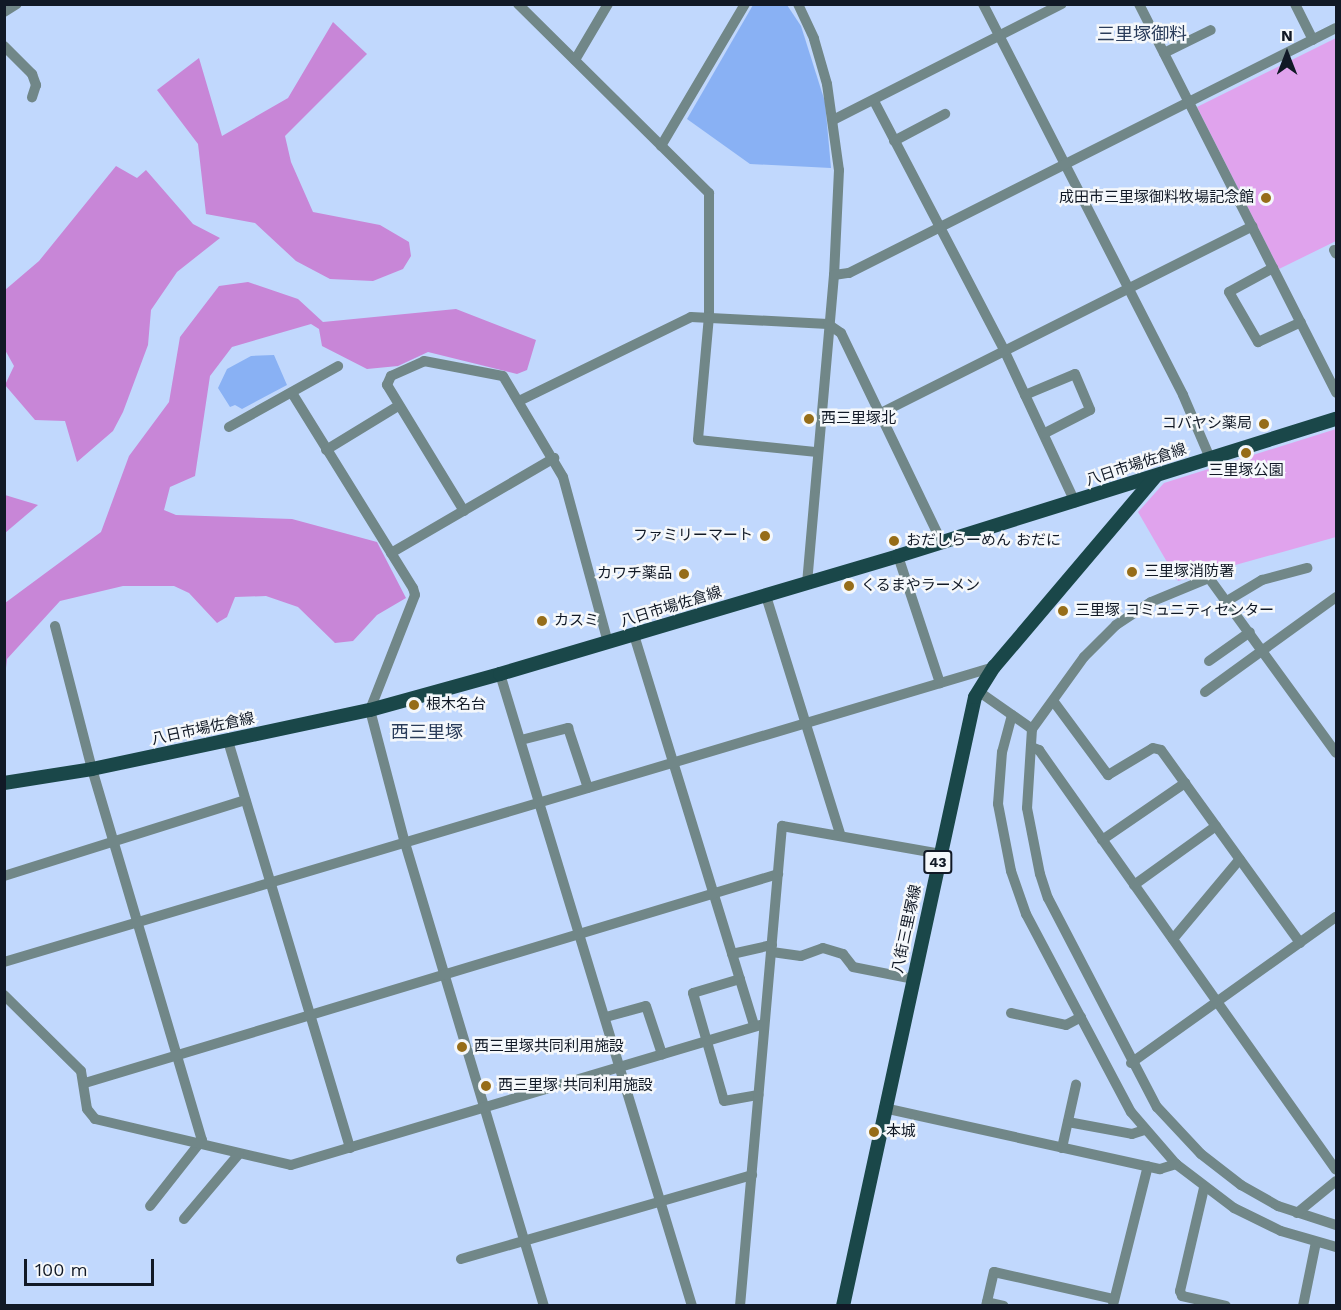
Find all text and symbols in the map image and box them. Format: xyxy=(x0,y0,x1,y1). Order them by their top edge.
district label: 三里塚御料 xyxy=(1097,23,1187,45)
north arrow xyxy=(1257,24,1317,84)
text: N xyxy=(1281,26,1293,45)
place label: 成田市三里塚御料牧場記念館 xyxy=(1059,189,1254,207)
marker: 成田市三里塚御料牧場記念館 xyxy=(1259,191,1273,205)
place label: 西三里塚北 xyxy=(821,410,896,428)
marker: 西三里塚北 xyxy=(802,412,816,426)
place label: コバヤシ薬局 xyxy=(1162,415,1252,433)
marker: コバヤシ薬局 xyxy=(1257,417,1271,431)
street label: 八日市場佐倉線 xyxy=(1083,440,1189,490)
marker: 三里塚公園 xyxy=(1239,446,1253,460)
place label: 三里塚公園 xyxy=(1209,462,1283,480)
place label: ファミリーマート xyxy=(633,527,753,545)
marker: ファミリーマート xyxy=(758,529,772,543)
place label: おだしらーめん おだに xyxy=(906,532,1061,550)
marker: おだしらーめん おだに xyxy=(887,534,901,548)
place label: 三里塚消防署 xyxy=(1144,563,1234,581)
place label: カワチ薬品 xyxy=(597,565,672,583)
marker: 三里塚消防署 xyxy=(1125,565,1139,579)
marker: カワチ薬品 xyxy=(677,567,691,581)
place label: くるまやラーメン xyxy=(861,577,981,595)
marker: くるまやラーメン xyxy=(842,579,856,593)
street label: 八日市場佐倉線 xyxy=(618,583,724,631)
place label: 三里塚 コミュニティセンター xyxy=(1075,602,1275,620)
marker: 三里塚 コミュニティセンター xyxy=(1056,604,1070,618)
place label: カスミ xyxy=(554,612,599,630)
marker: カスミ xyxy=(535,614,549,628)
place label: 根木名台 xyxy=(426,696,486,714)
marker: 根木名台 xyxy=(407,698,421,712)
street label: 八日市場佐倉線 xyxy=(150,709,256,749)
district label: 西三里塚 xyxy=(391,721,463,743)
road number: 43 xyxy=(923,851,953,873)
street label: 八街三里塚線 xyxy=(889,883,925,975)
place label: 西三里塚共同利用施設 xyxy=(474,1038,624,1056)
marker: 西三里塚共同利用施設 xyxy=(455,1040,469,1054)
place label: 西三里塚 共同利用施設 xyxy=(498,1077,653,1095)
marker: 西三里塚 共同利用施設 xyxy=(479,1079,493,1093)
place label: 本城 xyxy=(886,1123,916,1141)
marker: 本城 xyxy=(867,1125,881,1139)
scale bar xyxy=(27,1247,158,1285)
text: 100 m xyxy=(35,1259,88,1280)

